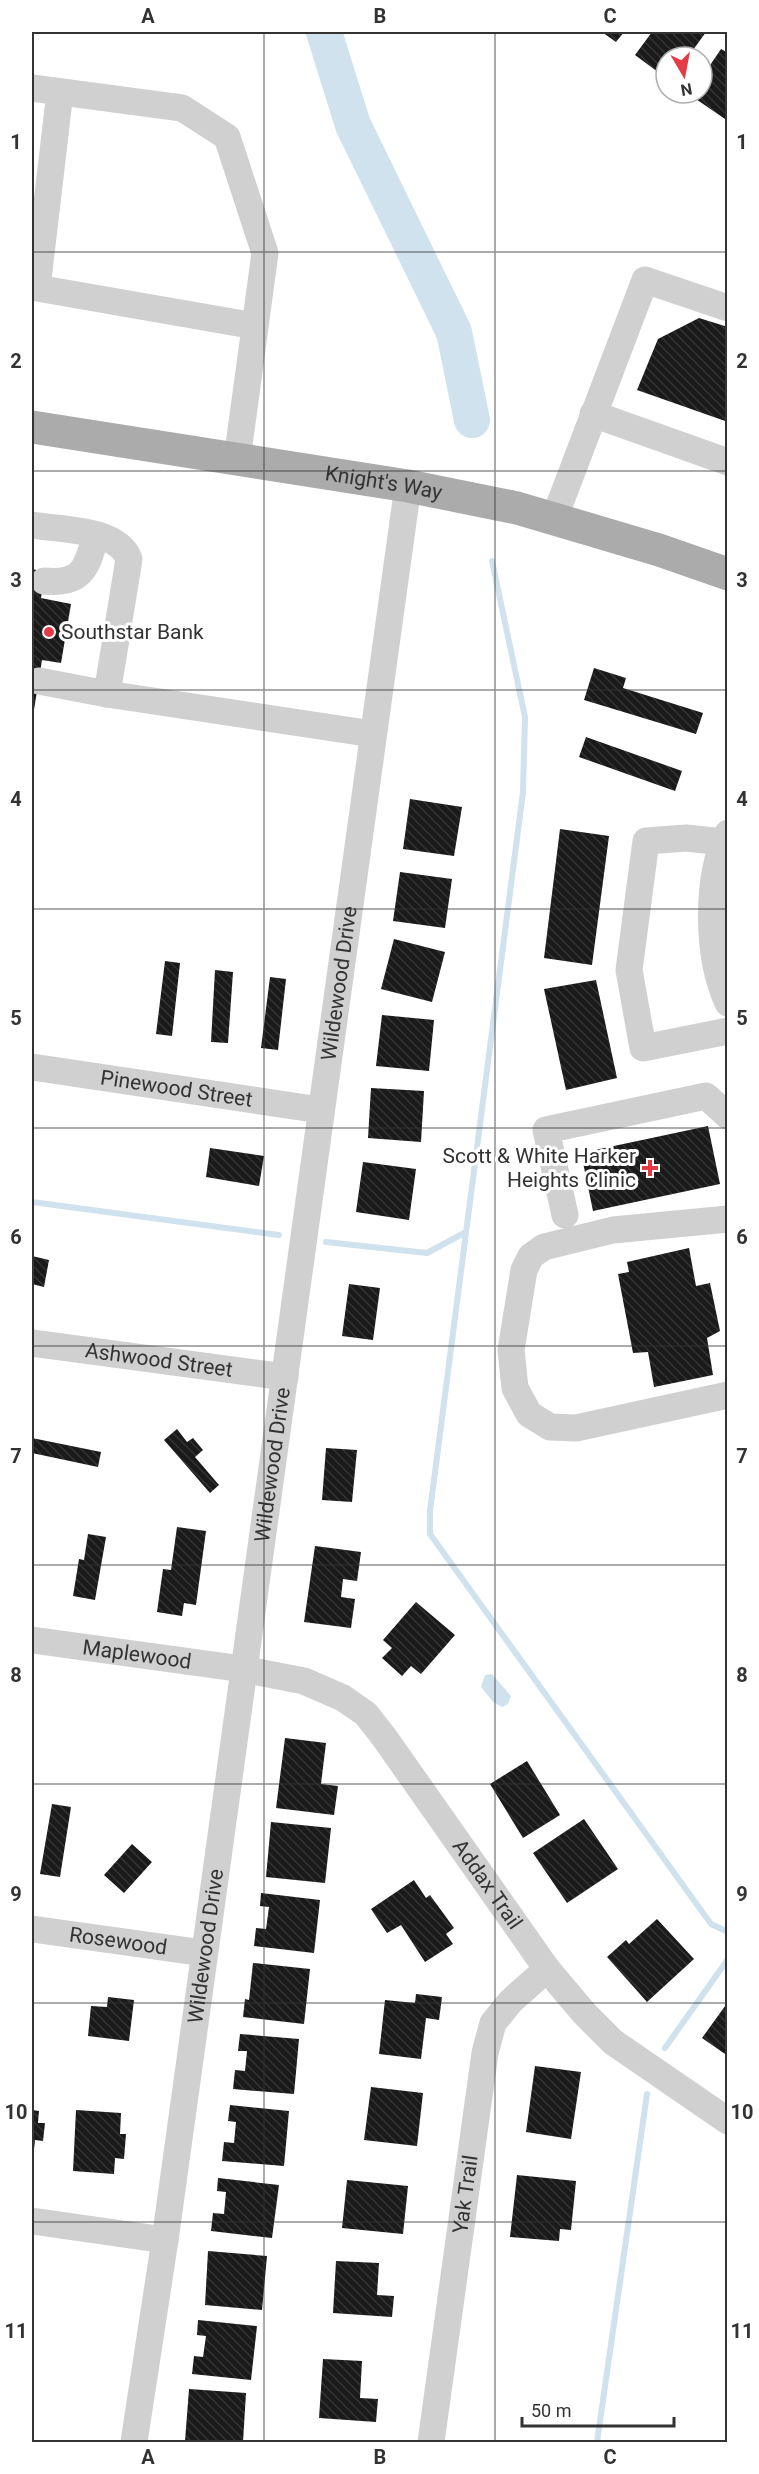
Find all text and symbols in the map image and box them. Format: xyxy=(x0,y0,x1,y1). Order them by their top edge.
text: A xyxy=(141,4,155,28)
text: B xyxy=(374,4,386,28)
text: C xyxy=(603,4,617,28)
north arrow xyxy=(654,45,714,105)
text: N xyxy=(679,79,694,100)
text: 1 xyxy=(10,130,22,154)
text: 1 xyxy=(736,130,748,154)
text: 2 xyxy=(10,349,22,373)
text: 2 xyxy=(736,349,748,373)
street label: Knight's Way xyxy=(323,461,444,505)
text: 3 xyxy=(10,568,22,592)
text: 3 xyxy=(736,568,748,592)
place label: Southstar Bank xyxy=(61,620,204,644)
marker: Southstar Bank xyxy=(42,625,56,639)
text: 4 xyxy=(10,787,22,811)
text: 4 xyxy=(736,787,748,811)
street label: Wildewood Drive xyxy=(317,905,362,1062)
text: 5 xyxy=(10,1006,22,1030)
text: 5 xyxy=(736,1006,748,1030)
street label: Pinewood Street xyxy=(99,1065,254,1112)
place label: Scott & White Harker Heights Clinic xyxy=(443,1144,636,1192)
marker: Scott & White Harker Heights Clinic xyxy=(641,1159,659,1177)
text: 6 xyxy=(10,1225,22,1249)
text: 6 xyxy=(736,1225,748,1249)
street label: Ashwood Street xyxy=(84,1338,234,1382)
street label: Wildewood Drive xyxy=(250,1386,295,1544)
text: 7 xyxy=(10,1444,22,1468)
text: 7 xyxy=(736,1444,748,1468)
street label: Maplewood xyxy=(81,1635,193,1674)
text: 8 xyxy=(10,1663,22,1687)
text: 8 xyxy=(736,1663,748,1687)
street label: Addax Trail xyxy=(448,1835,527,1934)
street label: Wildewood Drive xyxy=(183,1867,228,2025)
text: 9 xyxy=(10,1882,22,1906)
text: 9 xyxy=(736,1882,748,1906)
street label: Rosewood xyxy=(68,1922,169,1960)
text: 10 xyxy=(5,2100,27,2124)
text: 10 xyxy=(731,2100,753,2124)
street label: Yak Trail xyxy=(448,2154,483,2235)
text: 11 xyxy=(5,2319,27,2343)
text: 11 xyxy=(731,2319,753,2343)
scale bar xyxy=(522,2390,674,2428)
text: 50 m xyxy=(531,2400,571,2421)
text: A xyxy=(141,2445,155,2469)
text: B xyxy=(374,2445,386,2469)
text: C xyxy=(603,2445,617,2469)

